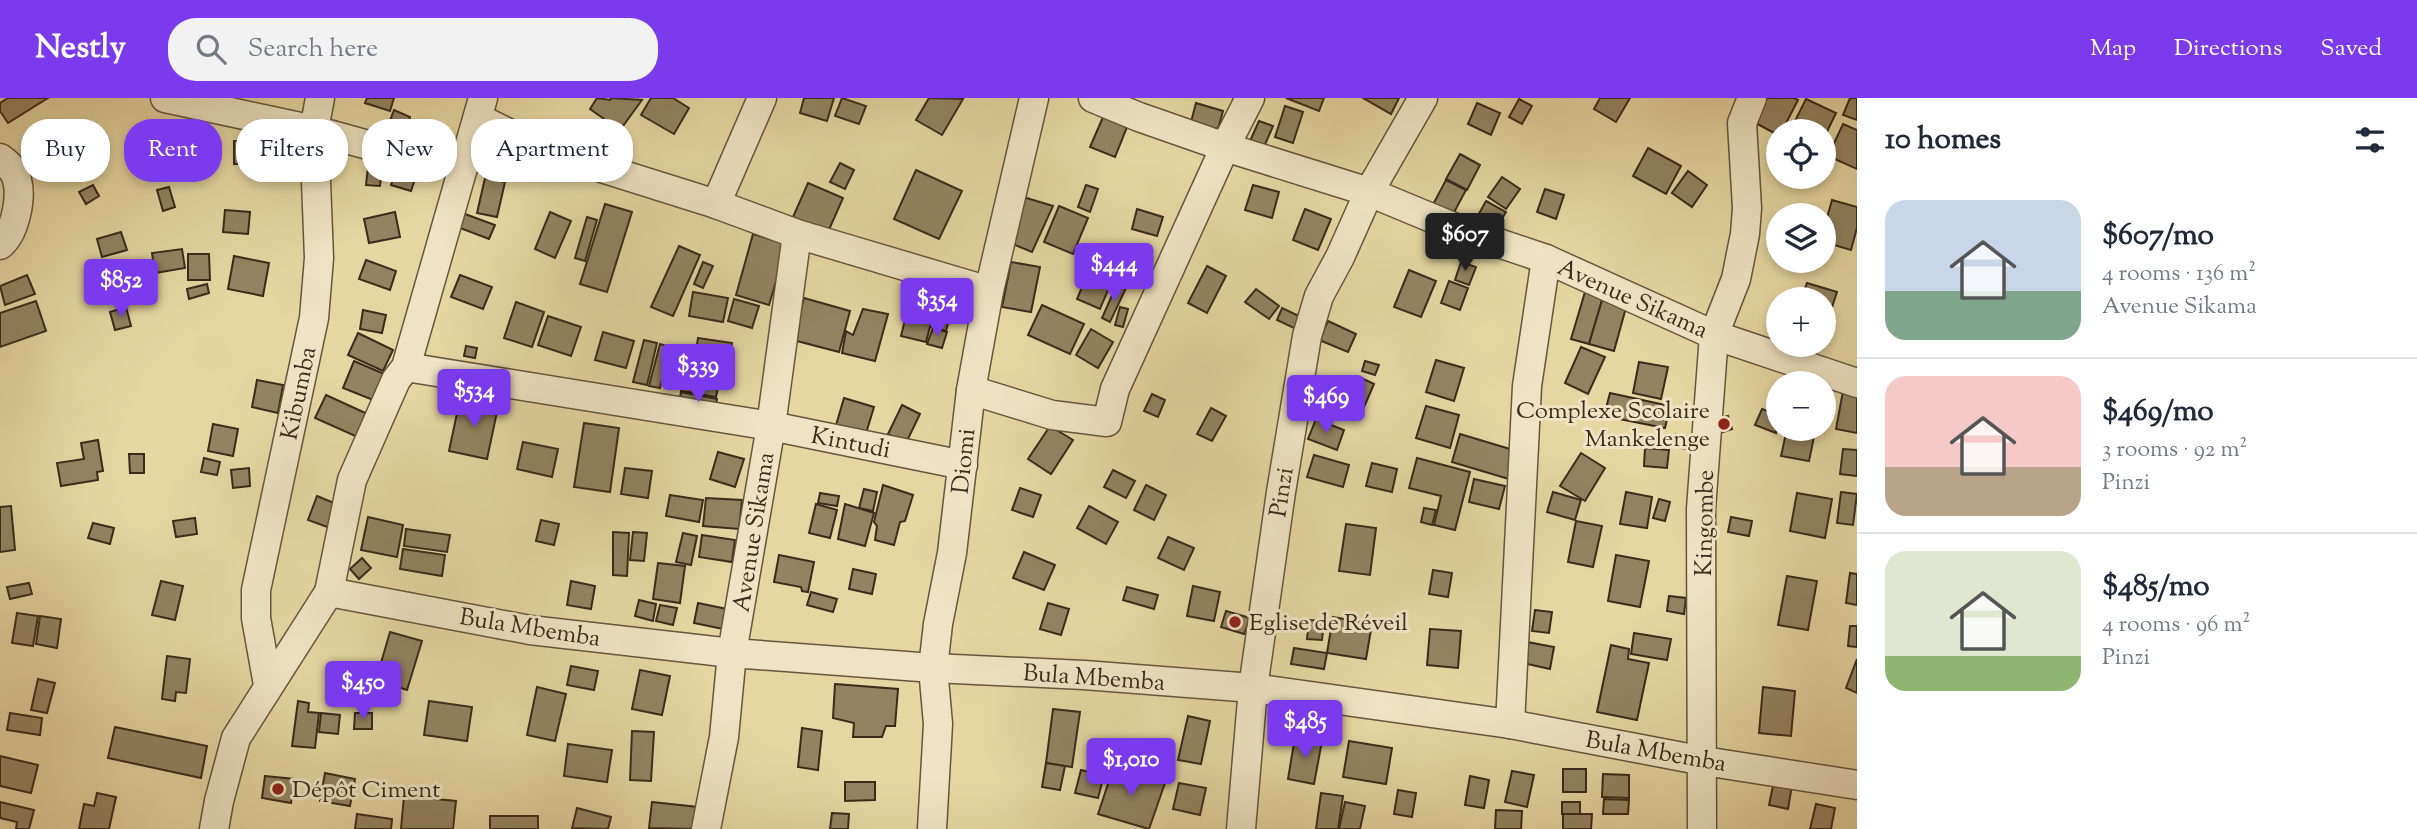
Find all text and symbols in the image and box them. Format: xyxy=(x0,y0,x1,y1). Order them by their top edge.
search box xyxy=(168,18,658,81)
text: Nestly xyxy=(35,25,126,73)
icon: search xyxy=(192,30,230,68)
text: Search here xyxy=(248,31,378,68)
text: Map xyxy=(2090,32,2136,66)
text: Directions xyxy=(2174,32,2282,66)
text: Saved xyxy=(2320,32,2382,66)
chip: Buy xyxy=(21,119,110,182)
chip: Rent xyxy=(124,119,222,182)
chip: Filters xyxy=(236,119,348,182)
chip: New xyxy=(362,119,457,182)
chip: Apartment xyxy=(471,119,633,182)
map controls xyxy=(1766,119,1836,441)
button: locate xyxy=(1766,119,1836,189)
text: 10 homes xyxy=(1885,119,2001,162)
icon: filters xyxy=(2351,121,2389,159)
button: layers xyxy=(1766,203,1836,273)
pin: $607 xyxy=(1424,214,1506,273)
text: $607/mo xyxy=(2102,215,2214,258)
text: $607 xyxy=(1441,219,1489,252)
icon: home xyxy=(1941,228,2025,312)
pin: $444 xyxy=(1073,244,1155,303)
text: $444 xyxy=(1090,249,1138,282)
street label: Avenue Sikama xyxy=(1552,251,1713,348)
text: 4 rooms · 136 m² xyxy=(2102,258,2256,291)
pin: $852 xyxy=(80,260,162,319)
text: $852 xyxy=(100,265,142,298)
pin: $354 xyxy=(896,278,978,338)
text: $354 xyxy=(916,284,958,317)
button: + xyxy=(1766,287,1836,357)
text: Avenue Sikama xyxy=(2102,291,2257,324)
street label: Kibumba xyxy=(273,344,326,443)
pin: $339 xyxy=(657,344,739,404)
text: $339 xyxy=(677,350,719,383)
pin: $534 xyxy=(433,370,515,429)
button: − xyxy=(1766,371,1836,441)
text: $534 xyxy=(453,375,495,408)
pin: $469 xyxy=(1285,376,1367,435)
text: $469 xyxy=(1303,381,1349,414)
text: $469/mo xyxy=(2102,391,2214,434)
place label: Complexe Scolaire Mankelenge xyxy=(1516,395,1710,457)
icon: home xyxy=(1941,404,2025,488)
marker: Complexe Scolaire Mankelenge xyxy=(1716,416,1732,432)
street label: Kintudi xyxy=(808,420,894,468)
street label: Diomi xyxy=(945,427,985,496)
text: 3 rooms · 92 m² xyxy=(2102,434,2247,467)
street label: Avenue Sikama xyxy=(726,450,784,615)
street label: Pinzi xyxy=(1262,465,1304,520)
text: Pinzi xyxy=(2102,467,2150,500)
street label: Kingombe xyxy=(1688,469,1724,577)
text: $485/mo xyxy=(2102,566,2210,609)
icon: home xyxy=(1941,579,2025,663)
street label: Bula Mbemba xyxy=(457,601,603,657)
place label: Eglise de Réveil xyxy=(1249,607,1408,641)
text: 4 rooms · 96 m² xyxy=(2102,609,2250,642)
marker: Eglise de Réveil xyxy=(1227,614,1243,630)
text: Pinzi xyxy=(2102,642,2150,675)
street label: Bula Mbemba xyxy=(1022,657,1166,701)
pin: $450 xyxy=(322,662,404,721)
text: $450 xyxy=(341,667,385,700)
pin: $485 xyxy=(1264,700,1346,760)
text: $485 xyxy=(1283,706,1327,739)
street label: Bula Mbemba xyxy=(1583,724,1729,782)
pin: $1,010 xyxy=(1074,738,1188,798)
text: $1,010 xyxy=(1103,744,1159,777)
place label: Dépôt Ciment xyxy=(292,774,440,808)
marker: Dépôt Ciment xyxy=(270,781,286,797)

